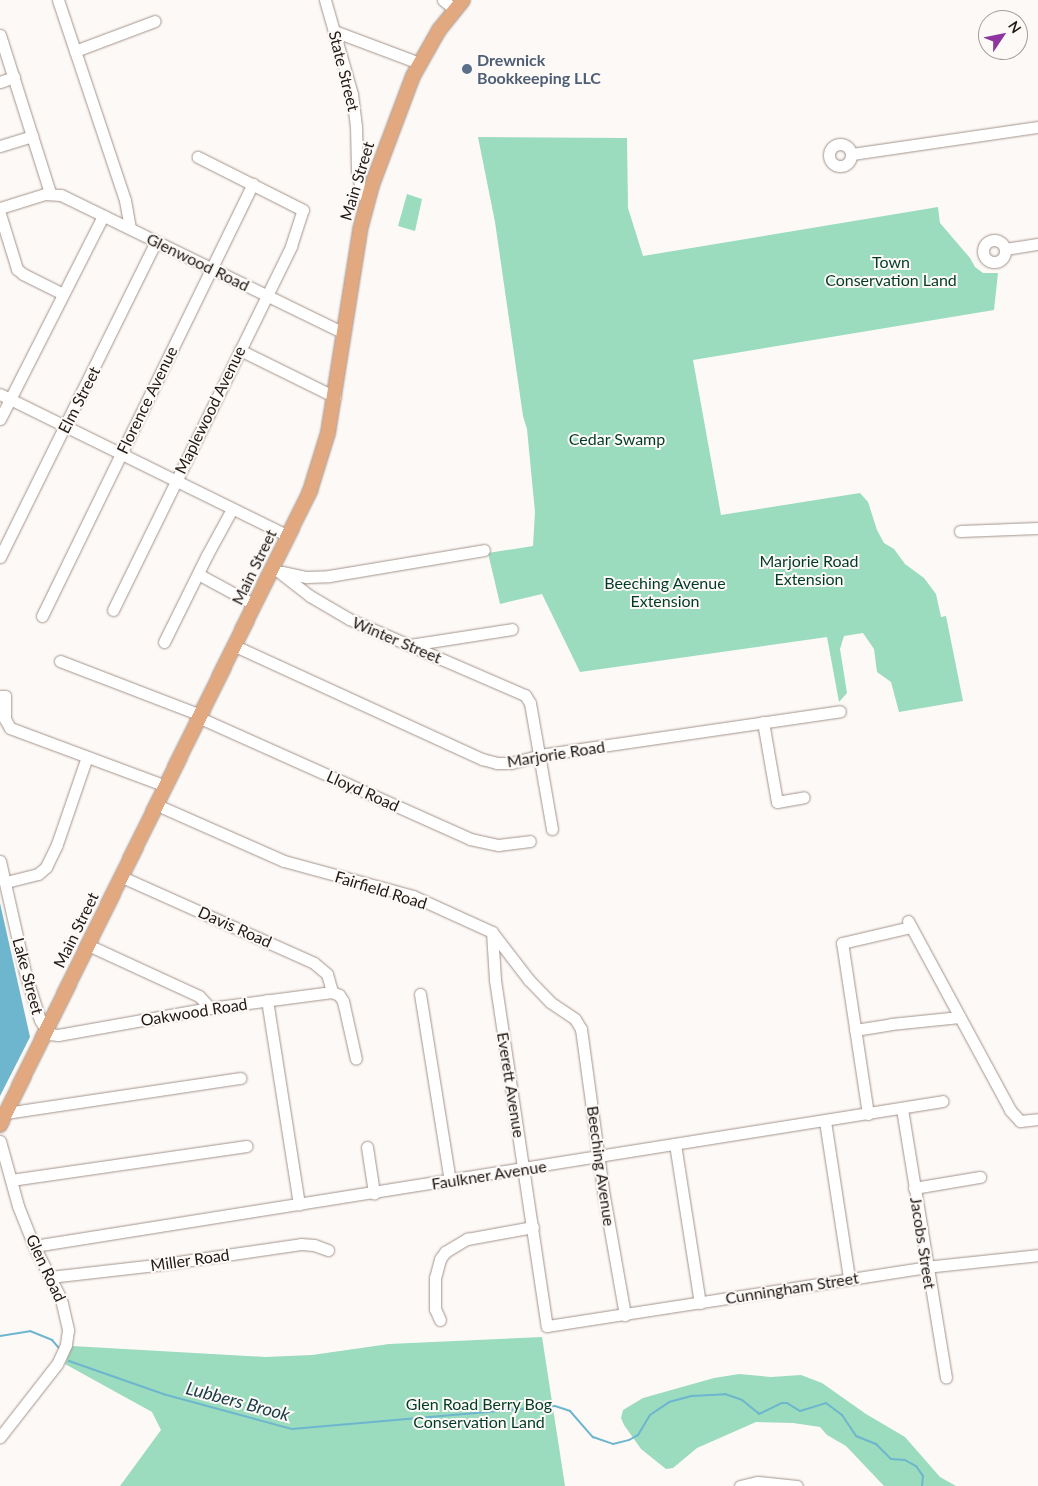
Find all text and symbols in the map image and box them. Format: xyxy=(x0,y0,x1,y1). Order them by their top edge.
north arrow xyxy=(978,10,1028,60)
text: N xyxy=(1005,18,1025,36)
street label: State Street xyxy=(325,29,363,113)
place label: Drewnick Bookkeeping LLC xyxy=(477,50,601,88)
marker: Drewnick Bookkeeping LLC xyxy=(461,63,473,75)
street label: Main Street xyxy=(336,139,378,223)
street label: Glenwood Road xyxy=(144,229,252,295)
park label: Town Conservation Land xyxy=(825,252,957,290)
street label: Florence Avenue xyxy=(113,343,181,457)
street label: Maplewood Avenue xyxy=(171,343,249,477)
street label: Elm Street xyxy=(54,363,104,437)
park label: Cedar Swamp xyxy=(569,429,665,449)
street label: Main Street xyxy=(227,526,281,608)
park label: Marjorie Road Extension xyxy=(760,551,858,589)
park label: Beeching Avenue Extension xyxy=(604,573,726,611)
street label: Winter Street xyxy=(349,613,445,667)
street label: Marjorie Road xyxy=(506,737,606,771)
street label: Lloyd Road xyxy=(324,766,402,816)
street label: Fairfield Road xyxy=(333,867,429,913)
street label: Main Street xyxy=(49,889,103,971)
street label: Davis Road xyxy=(195,902,275,952)
street label: Lake Street xyxy=(9,936,47,1016)
street label: Oakwood Road xyxy=(139,994,249,1030)
street label: Everett Avenue xyxy=(493,1031,529,1139)
street label: Beeching Avenue xyxy=(583,1104,619,1228)
street label: Faulkner Avenue xyxy=(430,1156,548,1194)
street label: Jacobs Street xyxy=(906,1196,940,1290)
street label: Glen Road xyxy=(22,1231,70,1305)
street label: Miller Road xyxy=(149,1245,231,1275)
street label: Cunningham Street xyxy=(724,1268,860,1308)
water label: Lubbers Brook xyxy=(184,1377,292,1425)
park label: Glen Road Berry Bog Conservation Land xyxy=(406,1394,552,1432)

